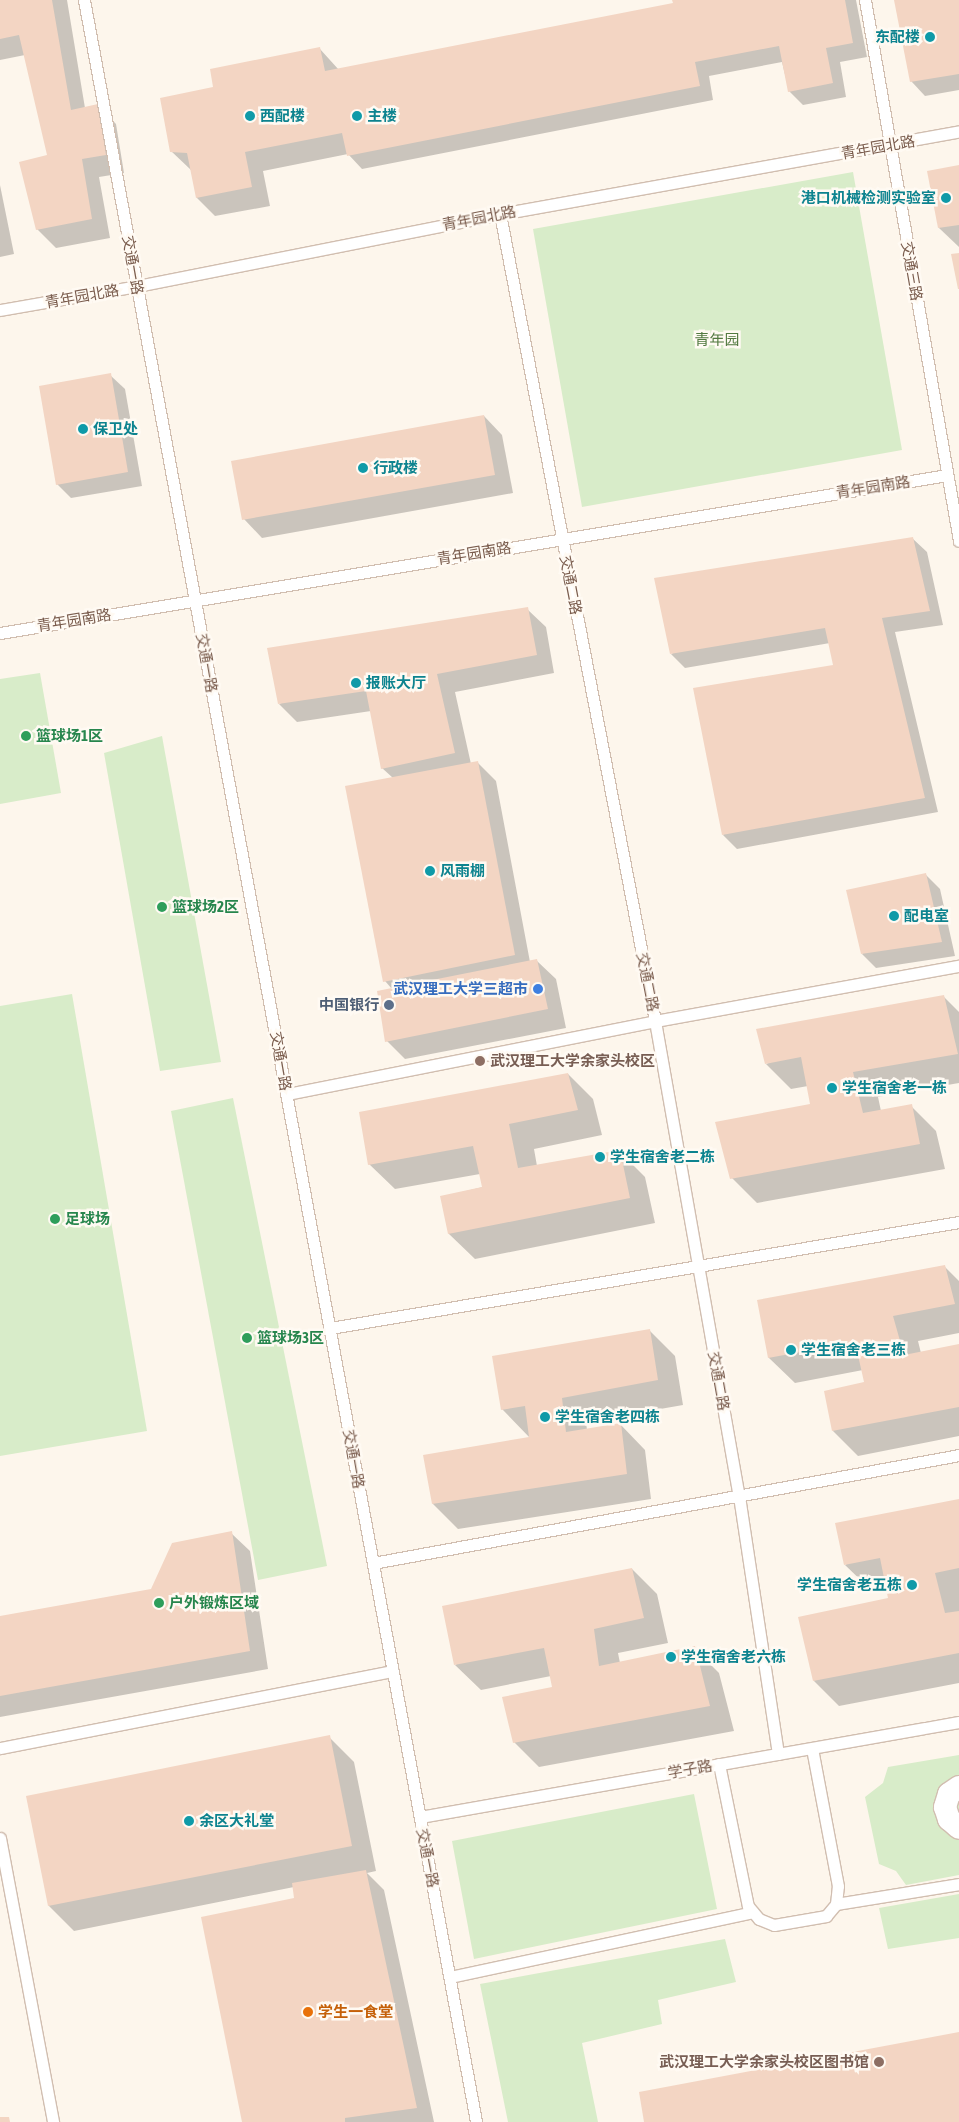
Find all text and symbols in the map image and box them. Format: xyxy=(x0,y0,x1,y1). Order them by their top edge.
place label: 东配楼 xyxy=(875,28,920,46)
marker: 东配楼 xyxy=(924,31,936,43)
place label: 西配楼 xyxy=(260,107,305,125)
place label: 主楼 xyxy=(367,107,397,125)
marker: 西配楼 xyxy=(244,110,256,122)
marker: 主楼 xyxy=(351,110,363,122)
street label: 青年园北路 xyxy=(840,132,916,162)
place label: 港口机械检测实验室 xyxy=(801,189,936,207)
marker: 港口机械检测实验室 xyxy=(940,192,952,204)
street label: 青年园北路 xyxy=(440,202,518,234)
street label: 交通一路 xyxy=(119,234,147,296)
street label: 交通三路 xyxy=(898,240,926,302)
street label: 青年园北路 xyxy=(44,281,120,311)
park label: 青年园 xyxy=(695,331,739,349)
place label: 保卫处 xyxy=(93,420,138,438)
marker: 保卫处 xyxy=(77,423,89,435)
place label: 行政楼 xyxy=(373,459,418,477)
marker: 行政楼 xyxy=(357,462,369,474)
street label: 青年园南路 xyxy=(835,472,911,502)
street label: 青年园南路 xyxy=(436,538,512,568)
street label: 交通二路 xyxy=(556,554,586,616)
street label: 青年园南路 xyxy=(36,605,112,635)
street label: 交通一路 xyxy=(193,632,221,694)
place label: 报账大厅 xyxy=(366,674,426,692)
marker: 报账大厅 xyxy=(350,677,362,689)
place label: 篮球场1区 xyxy=(36,727,103,745)
marker: 篮球场1区 xyxy=(20,730,32,742)
place label: 风雨棚 xyxy=(440,862,485,880)
marker: 风雨棚 xyxy=(424,865,436,877)
place label: 篮球场2区 xyxy=(172,898,239,916)
marker: 篮球场2区 xyxy=(156,901,168,913)
place label: 配电室 xyxy=(904,907,949,925)
marker: 配电室 xyxy=(888,910,900,922)
street label: 交通二路 xyxy=(633,951,663,1013)
place label: 武汉理工大学三超市 xyxy=(393,980,528,998)
marker: 武汉理工大学三超市 xyxy=(532,983,544,995)
place label: 中国银行 xyxy=(319,996,379,1014)
marker: 中国银行 xyxy=(383,999,395,1011)
street label: 交通一路 xyxy=(267,1030,295,1092)
place label: 武汉理工大学余家头校区 xyxy=(490,1052,655,1070)
marker: 武汉理工大学余家头校区 xyxy=(474,1055,486,1067)
place label: 学生宿舍老一栋 xyxy=(842,1079,947,1097)
marker: 学生宿舍老一栋 xyxy=(826,1082,838,1094)
place label: 学生宿舍老二栋 xyxy=(610,1148,715,1166)
marker: 学生宿舍老二栋 xyxy=(594,1151,606,1163)
place label: 足球场 xyxy=(65,1210,110,1228)
marker: 足球场 xyxy=(49,1213,61,1225)
place label: 篮球场3区 xyxy=(257,1329,324,1347)
marker: 篮球场3区 xyxy=(241,1332,253,1344)
place label: 学生宿舍老三栋 xyxy=(801,1341,906,1359)
marker: 学生宿舍老三栋 xyxy=(785,1344,797,1356)
street label: 交通二路 xyxy=(705,1350,733,1412)
place label: 学生宿舍老四栋 xyxy=(555,1408,660,1426)
marker: 学生宿舍老四栋 xyxy=(539,1411,551,1423)
street label: 交通一路 xyxy=(340,1428,368,1490)
place label: 学生宿舍老五栋 xyxy=(797,1576,902,1594)
marker: 学生宿舍老五栋 xyxy=(906,1579,918,1591)
place label: 户外锻炼区域 xyxy=(169,1594,259,1612)
marker: 户外锻炼区域 xyxy=(153,1597,165,1609)
place label: 学生宿舍老六栋 xyxy=(681,1648,786,1666)
marker: 学生宿舍老六栋 xyxy=(665,1651,677,1663)
street label: 学子路 xyxy=(666,1756,714,1782)
place label: 余区大礼堂 xyxy=(199,1812,274,1830)
marker: 余区大礼堂 xyxy=(183,1815,195,1827)
street label: 交通一路 xyxy=(413,1827,443,1889)
place label: 学生一食堂 xyxy=(318,2003,393,2021)
marker: 学生一食堂 xyxy=(302,2006,314,2018)
place label: 武汉理工大学余家头校区图书馆 xyxy=(659,2053,869,2071)
marker: 武汉理工大学余家头校区图书馆 xyxy=(873,2056,885,2068)

